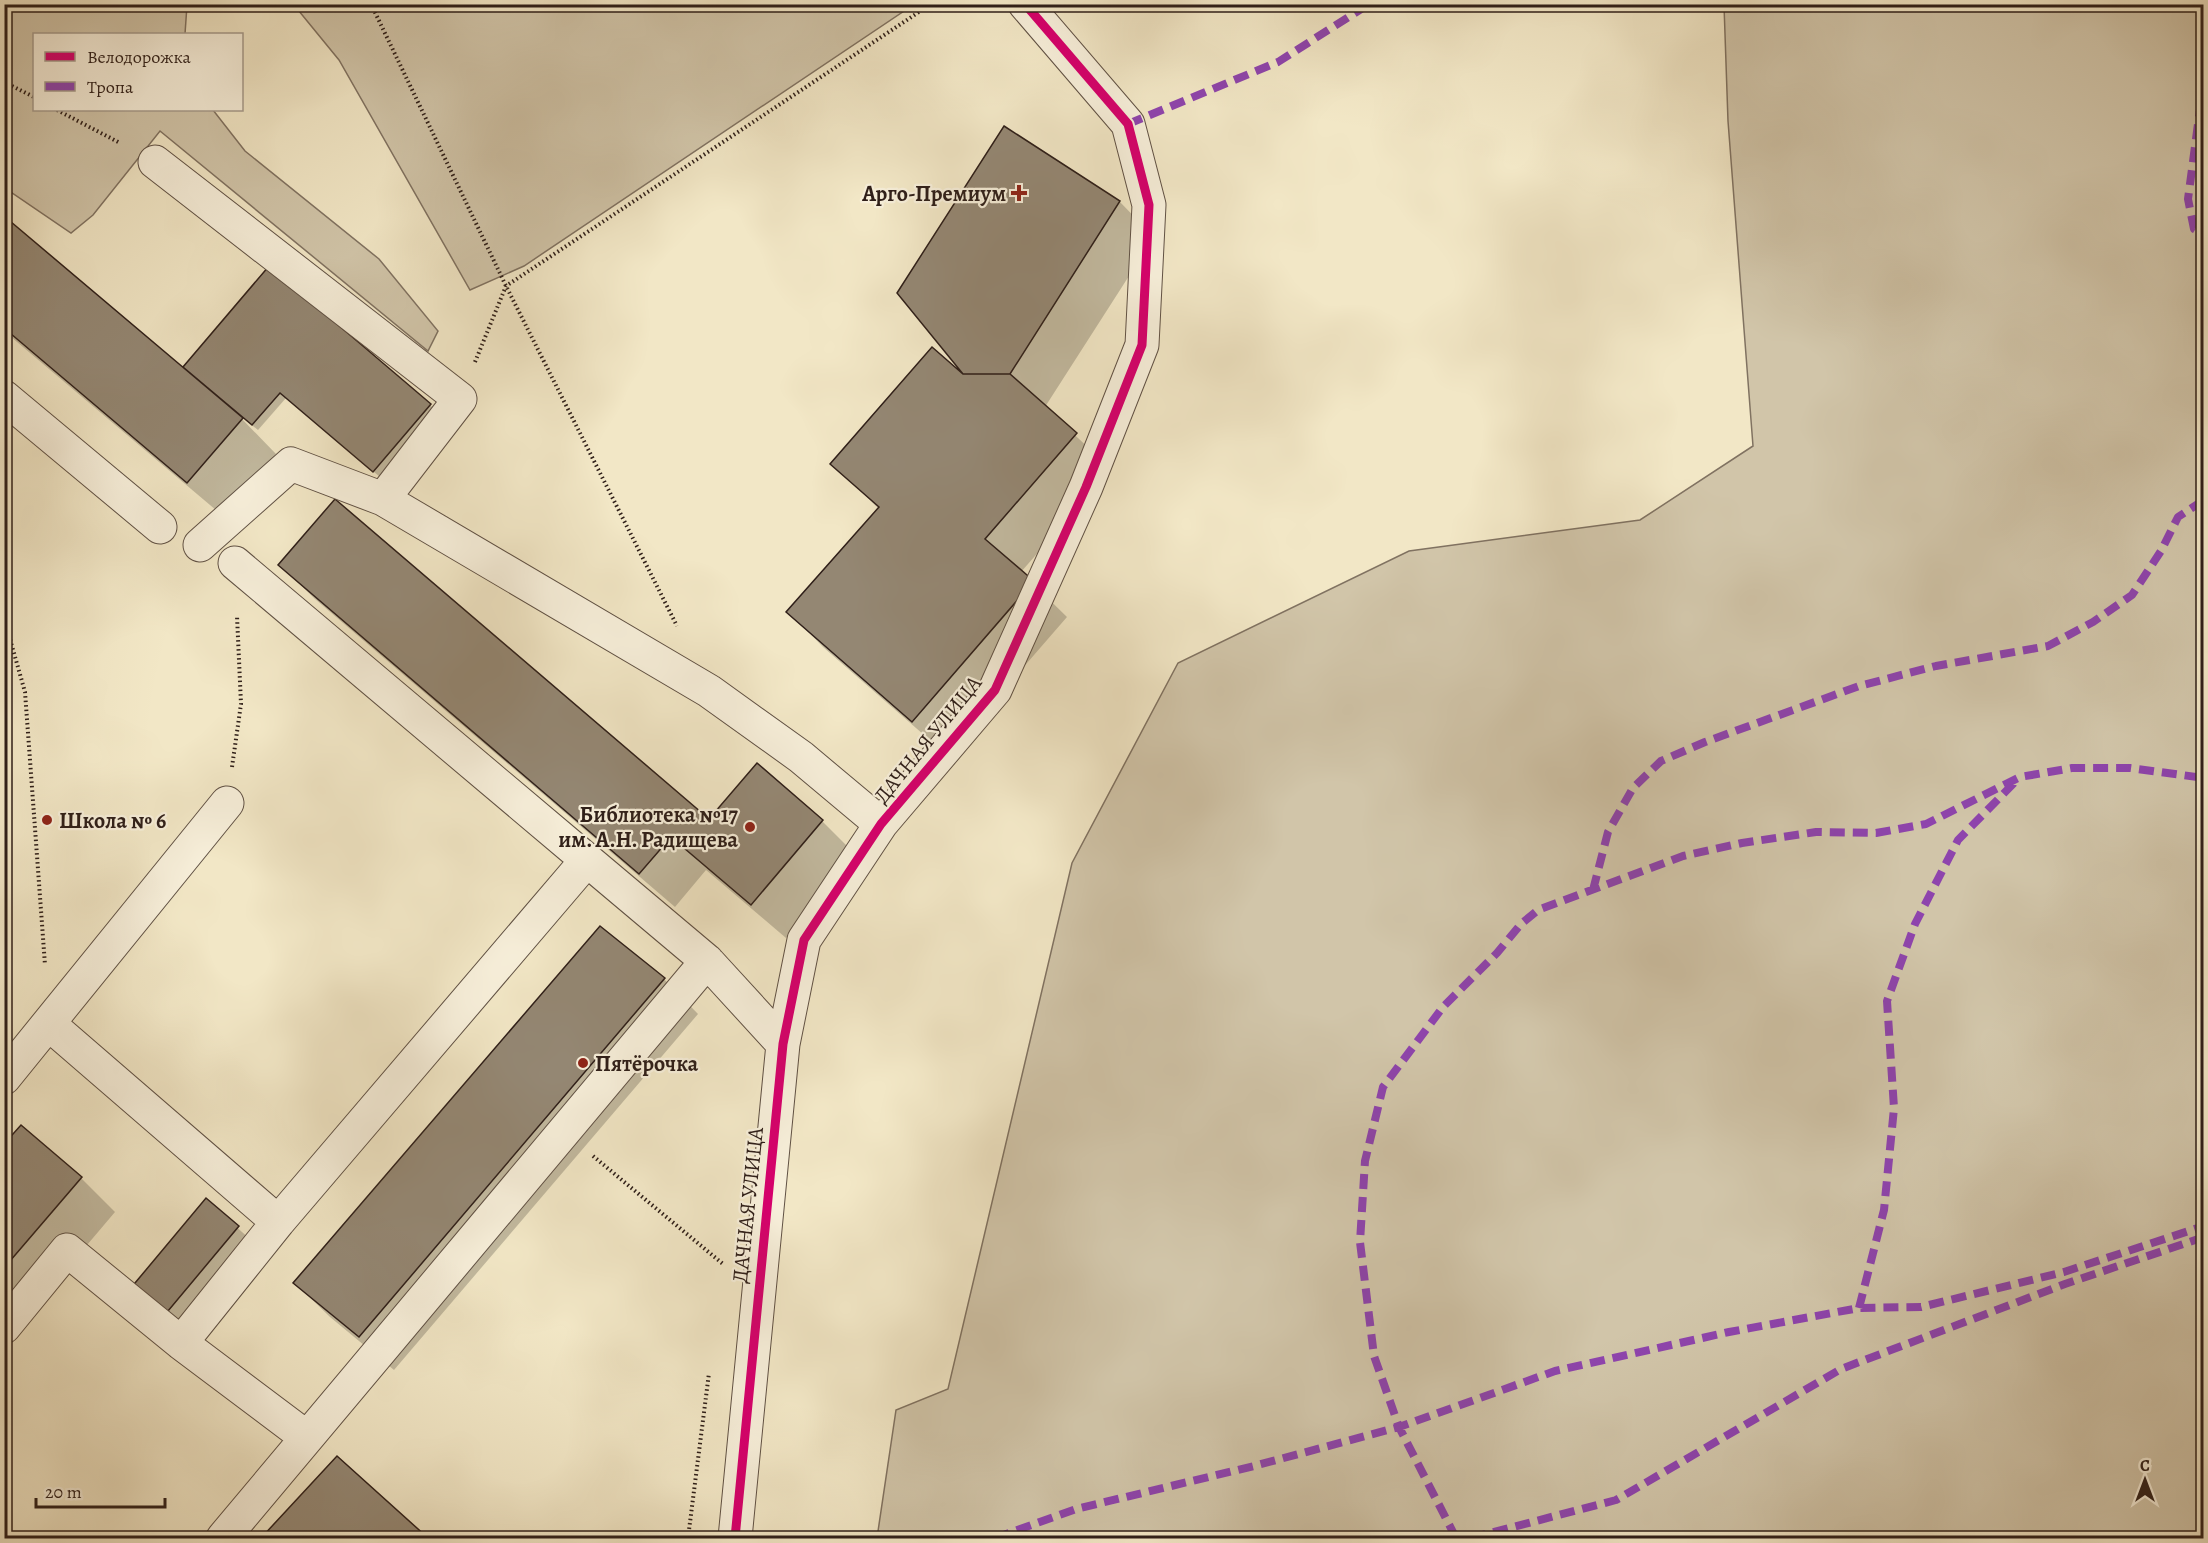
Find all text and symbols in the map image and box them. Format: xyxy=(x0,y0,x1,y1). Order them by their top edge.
legend xyxy=(33,33,243,111)
text: Велодорожка xyxy=(87,45,192,69)
text: Тропа xyxy=(87,75,134,99)
place label: Арго-Премиум xyxy=(861,179,1006,209)
marker: Арго-Премиум xyxy=(1010,184,1028,202)
street label: ДАЧНАЯ УЛИЦА xyxy=(867,668,989,810)
place label: Библиотека №17 им. А.Н. Радищева xyxy=(558,800,739,855)
place label: Школа № 6 xyxy=(59,806,166,836)
marker: Школа № 6 xyxy=(40,813,54,827)
marker: Библиотека №17 им. А.Н. Радищева xyxy=(743,820,757,834)
place label: Пятёрочка xyxy=(595,1049,699,1079)
marker: Пятёрочка xyxy=(576,1056,590,1070)
street label: ДАЧНАЯ УЛИЦА xyxy=(725,1124,771,1285)
north arrow xyxy=(2115,1450,2175,1510)
text: С xyxy=(2140,1455,2150,1477)
scale bar xyxy=(36,1471,165,1509)
text: 20 m xyxy=(45,1480,82,1504)

